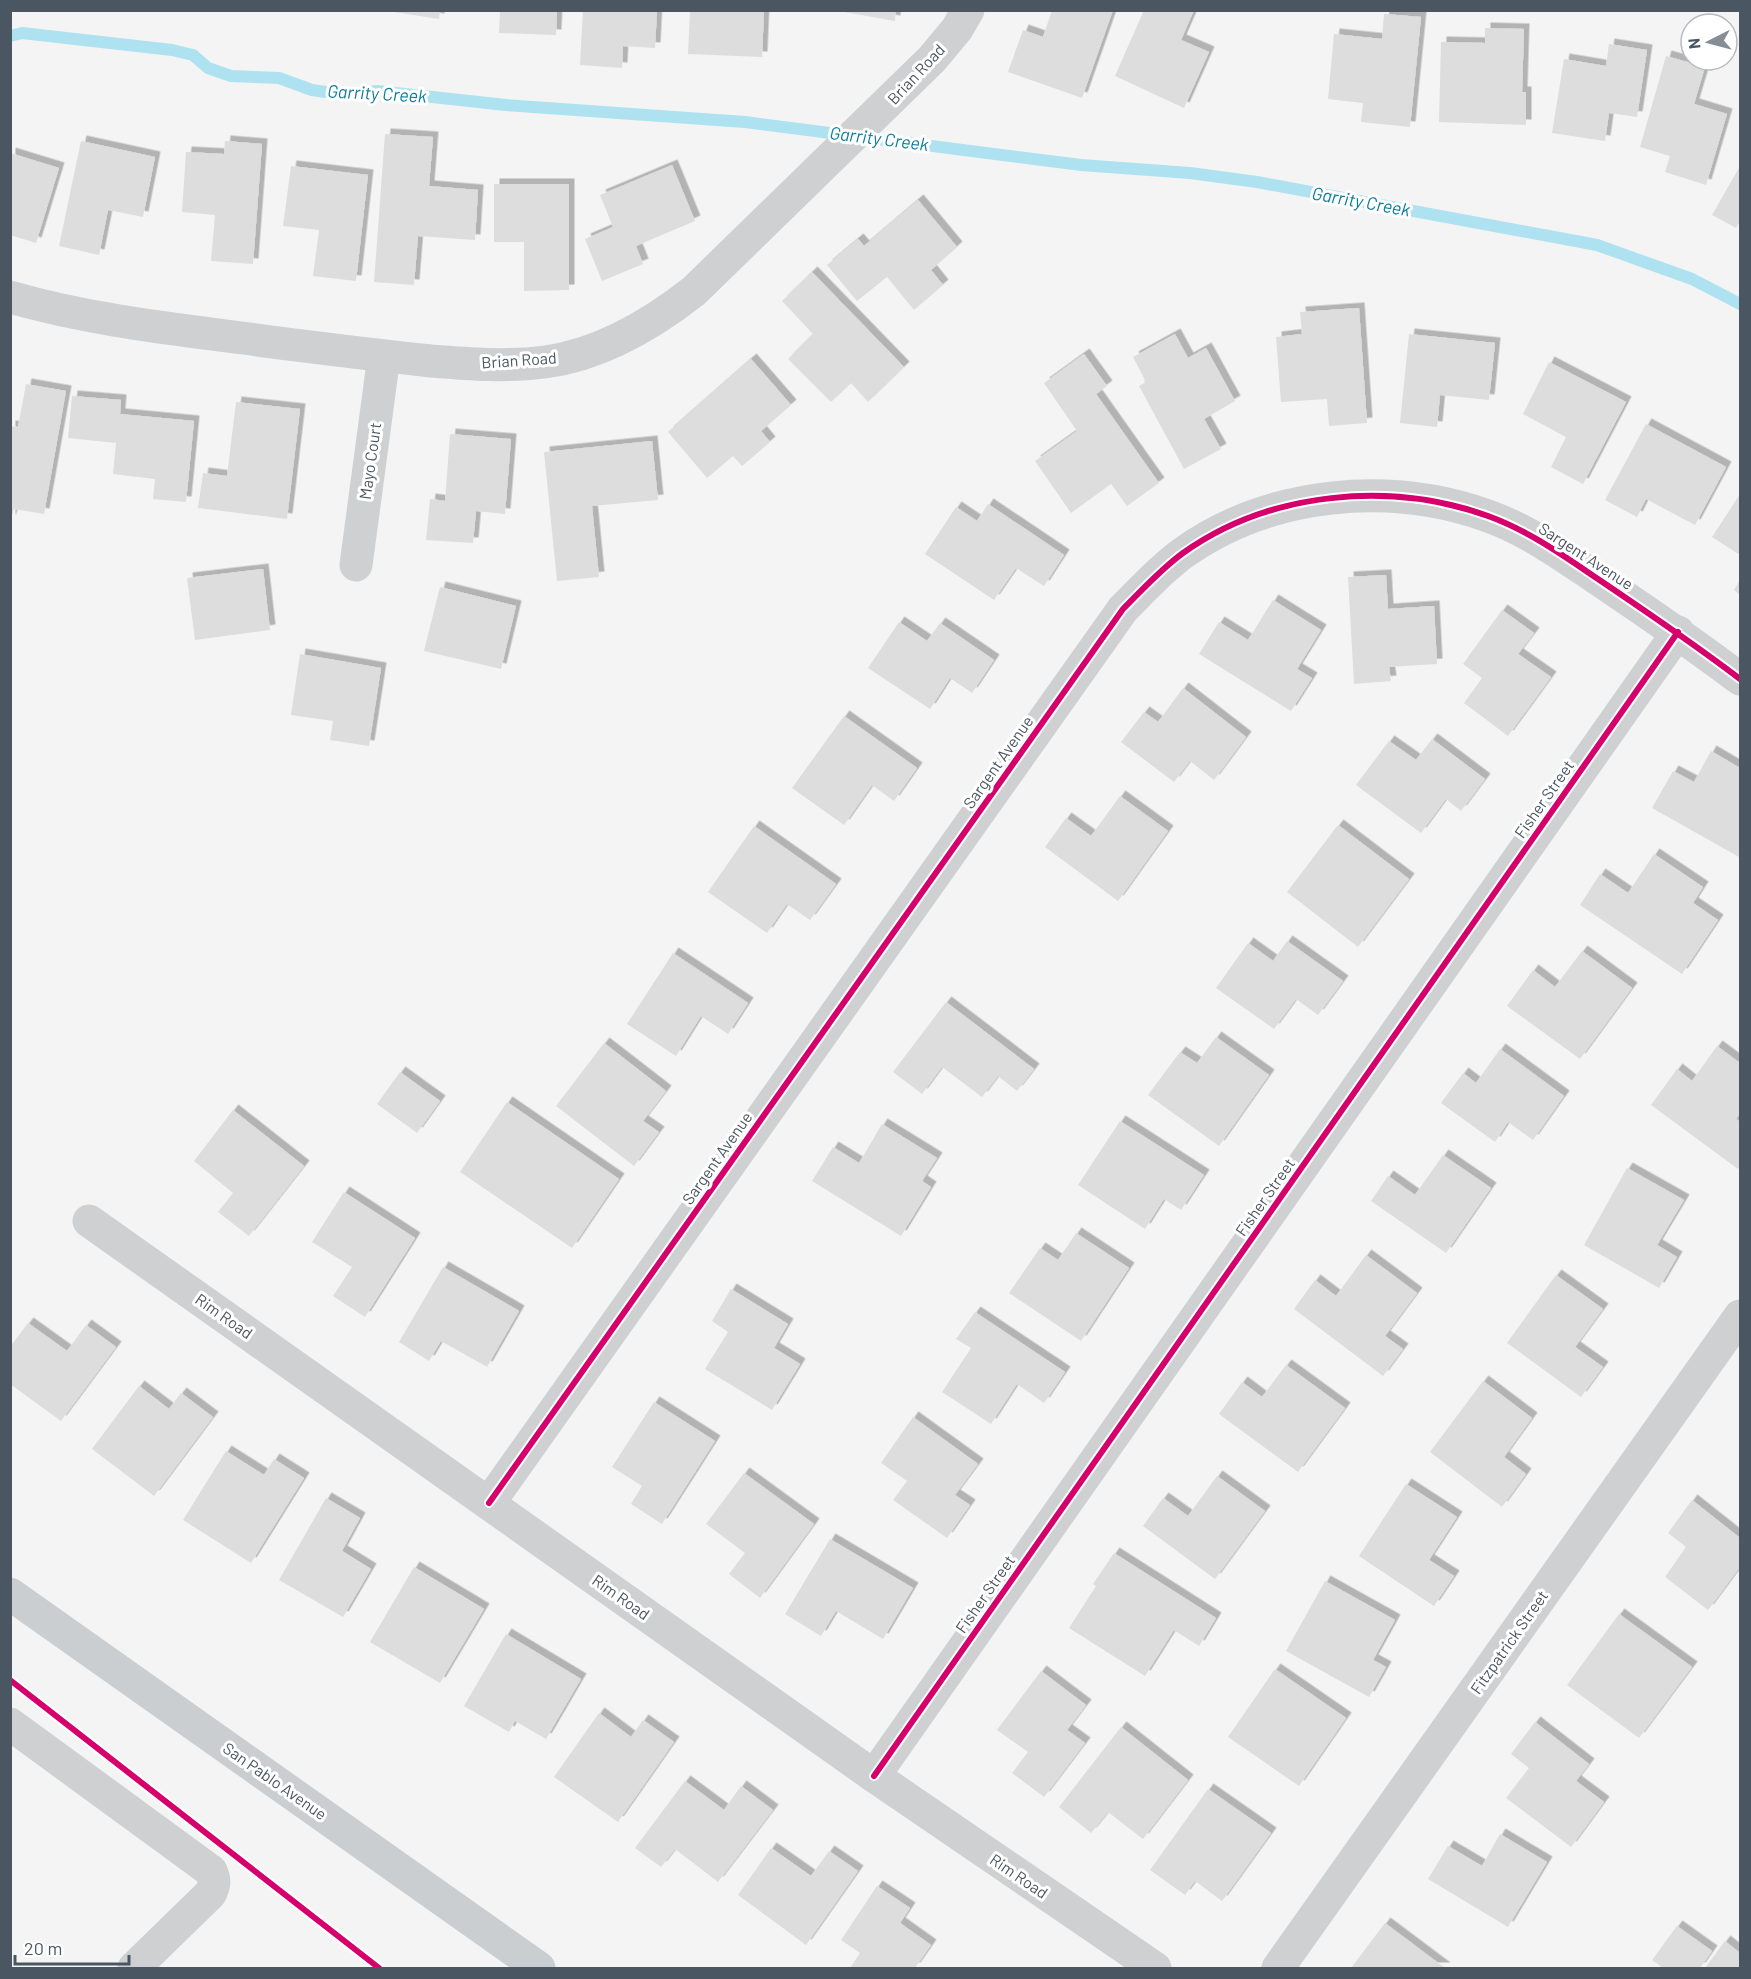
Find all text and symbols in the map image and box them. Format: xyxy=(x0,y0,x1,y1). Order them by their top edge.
north arrow xyxy=(1679,12,1739,72)
text: N xyxy=(1684,37,1704,50)
street label: Brian Road xyxy=(883,40,948,108)
water label: Garrity Creek xyxy=(327,79,427,107)
water label: Garrity Creek xyxy=(828,121,930,155)
water label: Garrity Creek xyxy=(1310,182,1412,221)
street label: Brian Road xyxy=(481,347,557,372)
street label: Mayo Court xyxy=(355,421,384,501)
street label: Sargent Avenue xyxy=(1536,518,1637,593)
street label: Sargent Avenue xyxy=(959,712,1037,812)
street label: Fisher Street xyxy=(1510,756,1577,841)
street label: Sargent Avenue xyxy=(678,1108,756,1208)
street label: Fisher Street xyxy=(1231,1154,1298,1239)
street label: Rim Road xyxy=(192,1289,257,1342)
street label: Fisher Street xyxy=(951,1551,1018,1636)
street label: Rim Road xyxy=(589,1570,654,1623)
street label: Fitzpatrick Street xyxy=(1466,1586,1551,1697)
street label: San Pablo Avenue xyxy=(220,1738,331,1823)
street label: Rim Road xyxy=(987,1849,1052,1902)
scale bar xyxy=(15,1928,129,1966)
text: 20 m xyxy=(24,1937,62,1959)

